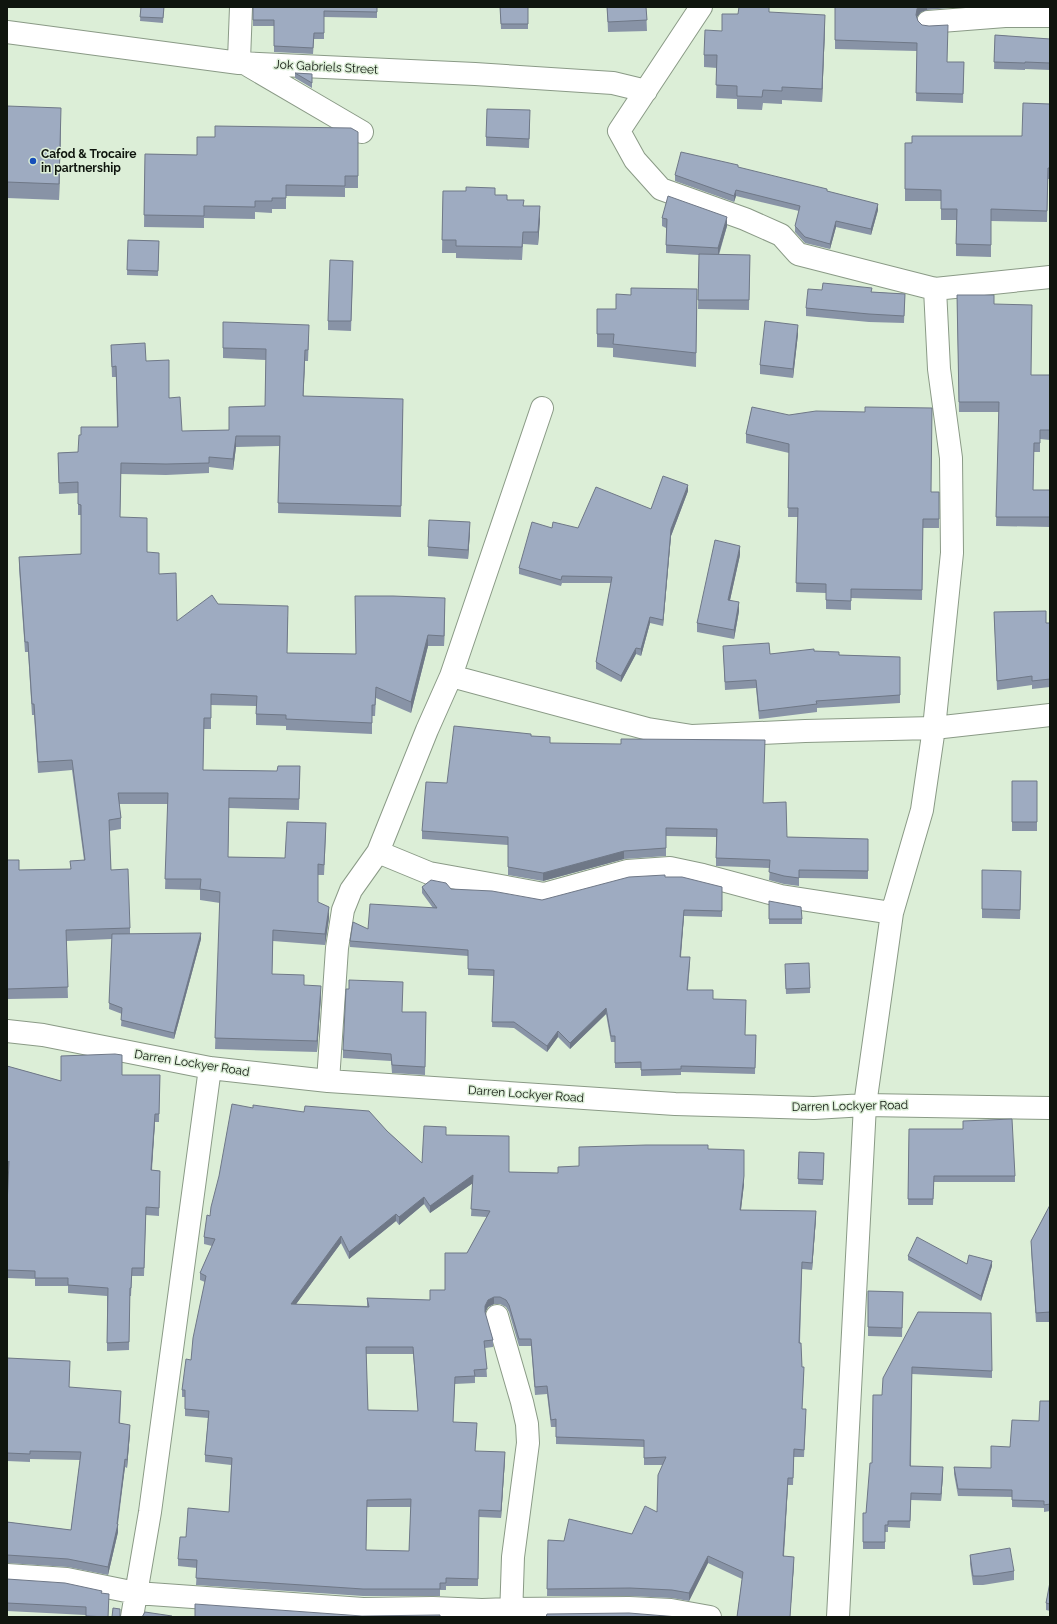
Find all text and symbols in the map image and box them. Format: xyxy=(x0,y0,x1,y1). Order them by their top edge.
street label: Jok Gabriels Street xyxy=(274,57,378,77)
place label: Cafod & Trocaire in partnership xyxy=(41,147,137,175)
marker: Cafod & Trocaire in partnership xyxy=(28,156,38,166)
street label: Darren Lockyer Road xyxy=(133,1047,251,1079)
street label: Darren Lockyer Road xyxy=(467,1083,585,1105)
street label: Darren Lockyer Road xyxy=(792,1098,908,1114)

